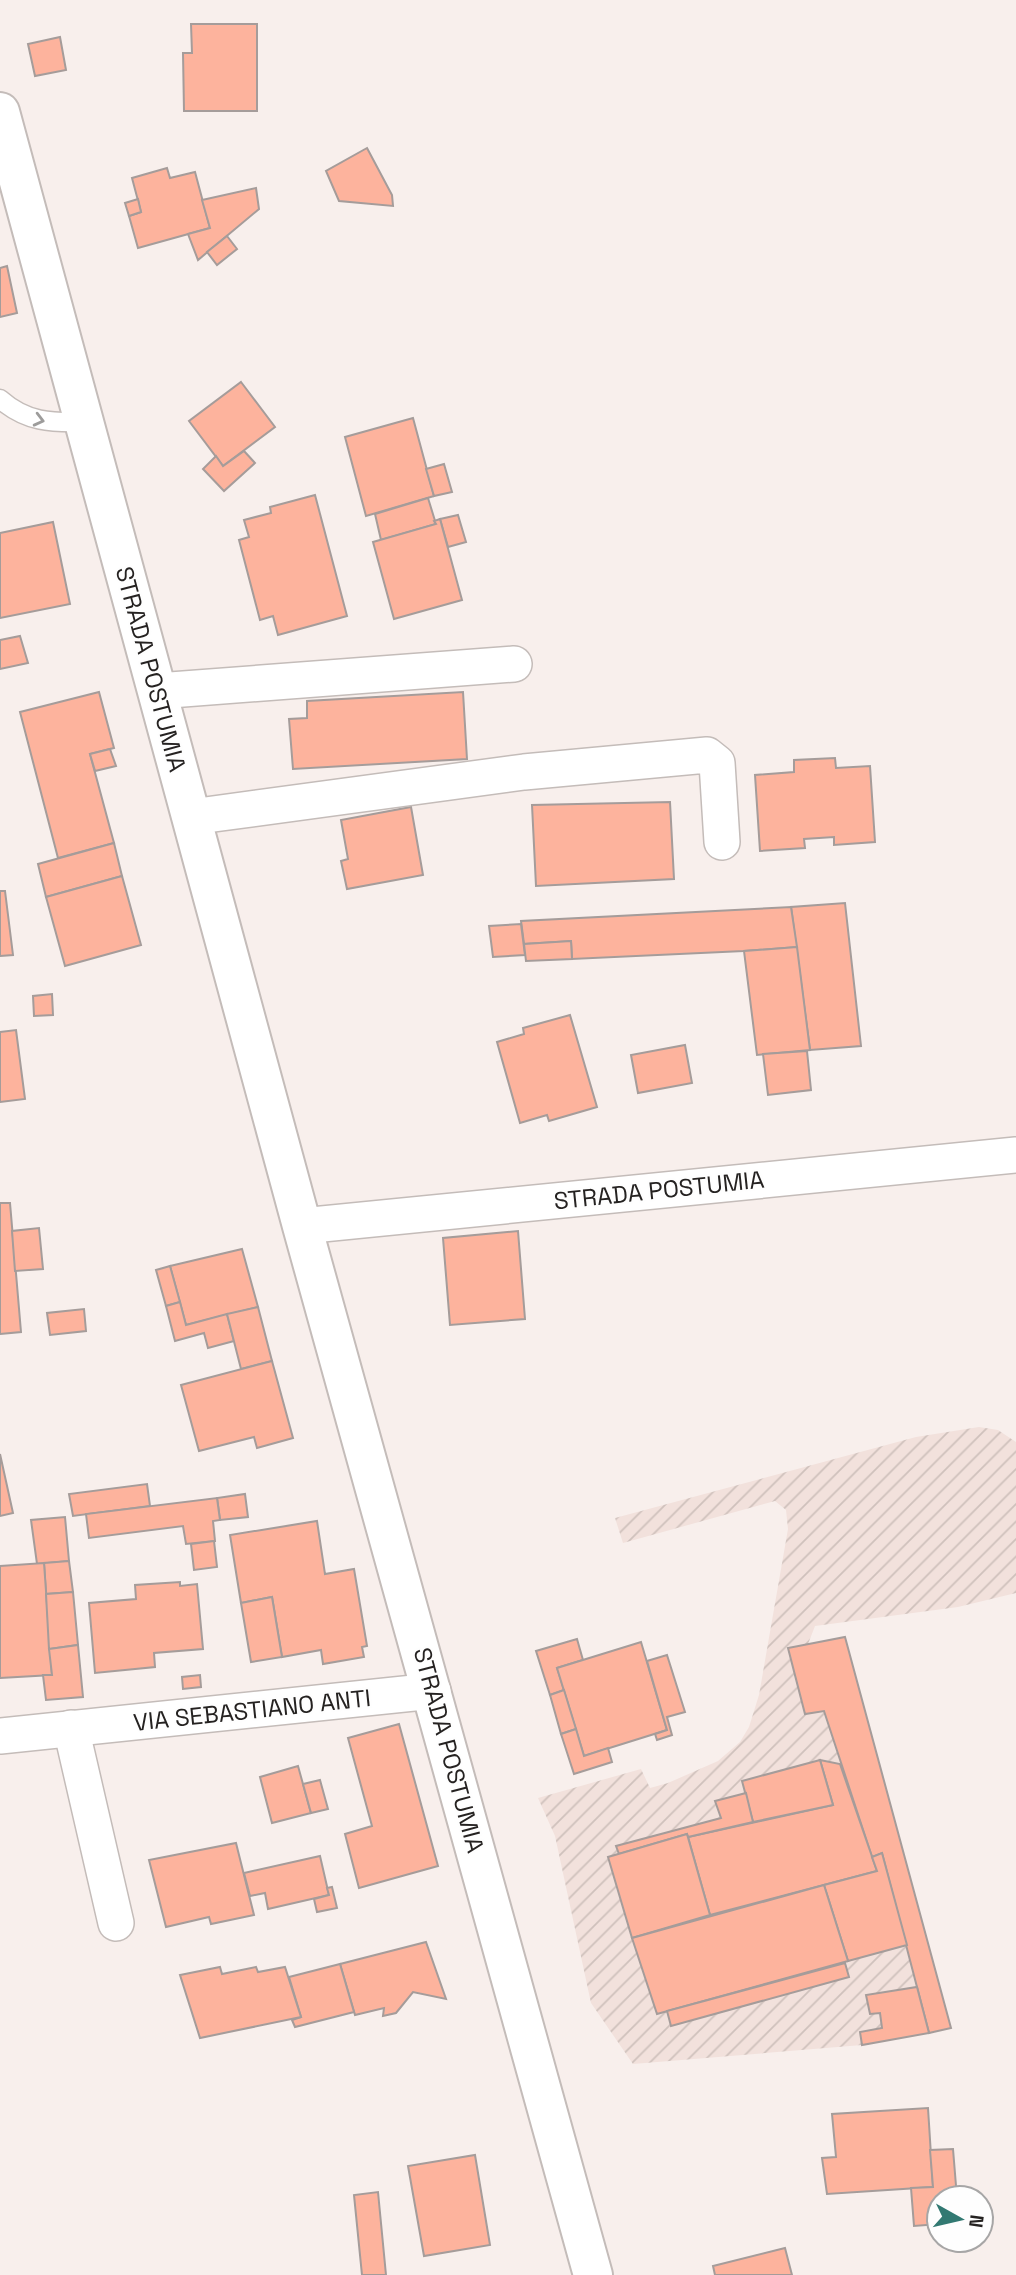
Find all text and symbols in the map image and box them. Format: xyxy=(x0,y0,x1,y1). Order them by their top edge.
one-way arrow xyxy=(33,412,45,426)
street label: STRADA POSTUMIA xyxy=(109,563,193,775)
street label: STRADA POSTUMIA xyxy=(552,1164,766,1216)
street label: STRADA POSTUMIA xyxy=(407,1644,491,1856)
street label: VIA SEBASTIANO ANTI xyxy=(132,1682,372,1738)
north arrow xyxy=(925,2184,995,2254)
text: N xyxy=(963,2213,990,2229)

